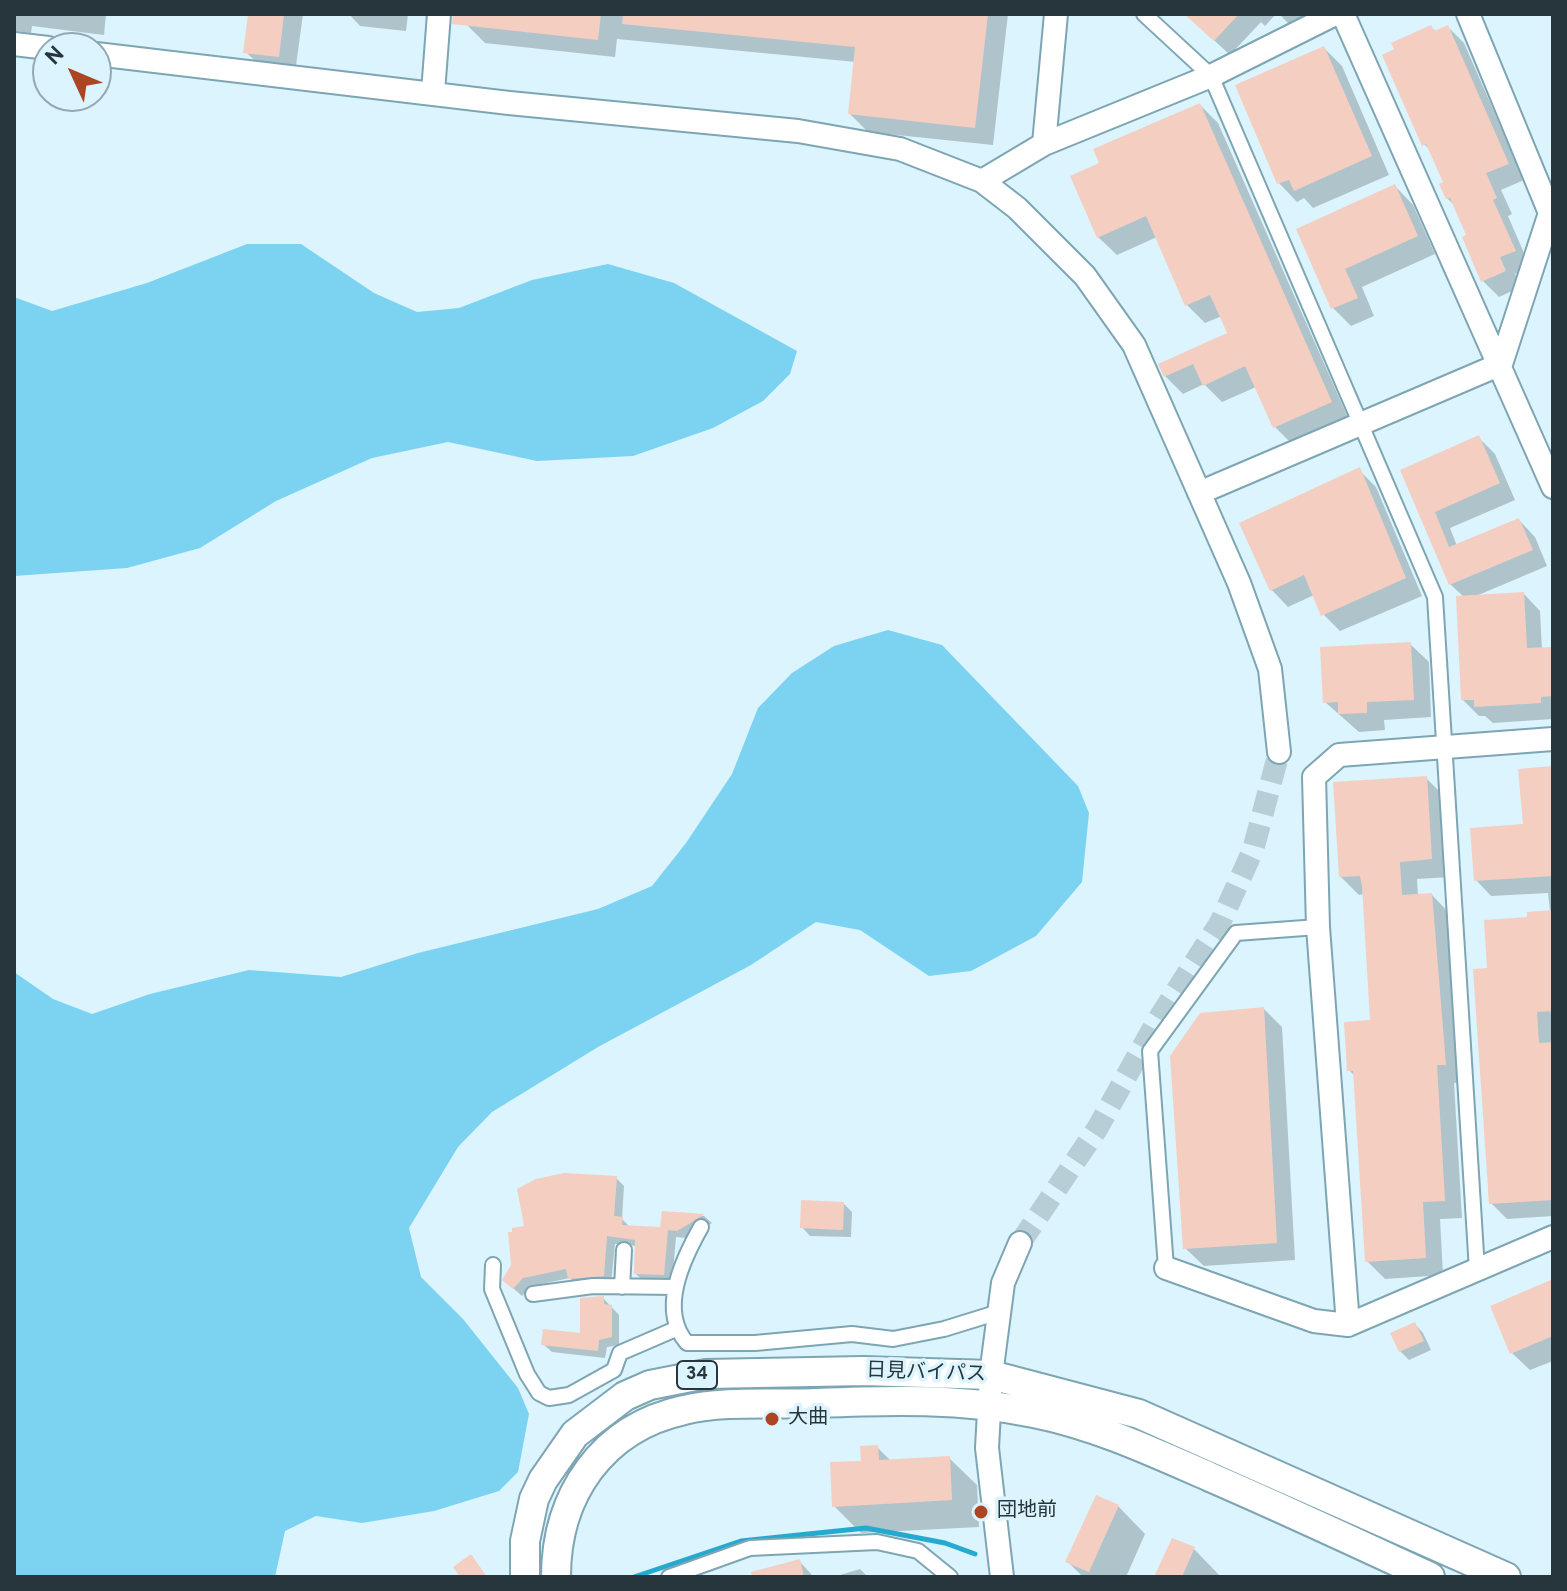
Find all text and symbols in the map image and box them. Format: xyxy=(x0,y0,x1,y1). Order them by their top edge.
north arrow xyxy=(32,32,112,112)
text: N xyxy=(41,41,71,71)
street label: 日見バイパス xyxy=(866,1360,986,1388)
road number: 34 xyxy=(677,1361,717,1389)
place label: 大曲 xyxy=(788,1407,828,1431)
marker: 大曲 xyxy=(763,1410,781,1428)
place label: 団地前 xyxy=(997,1500,1057,1524)
marker: 団地前 xyxy=(972,1503,990,1521)

